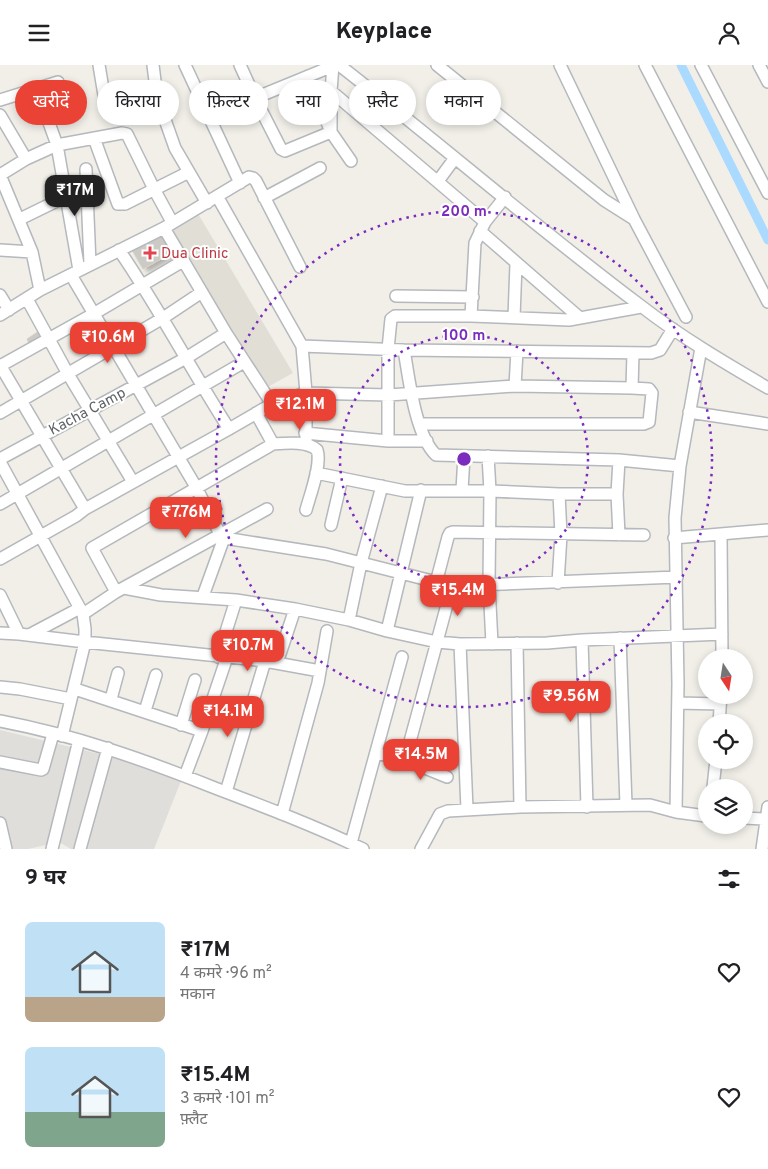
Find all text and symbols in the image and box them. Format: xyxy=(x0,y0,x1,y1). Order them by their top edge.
icon: menu xyxy=(25,19,53,47)
text: Keyplace xyxy=(336,19,432,46)
icon: person xyxy=(715,19,743,47)
chip: खरीदें xyxy=(15,80,87,125)
chip: किराया xyxy=(97,80,179,125)
chip: फ़िल्टर xyxy=(189,80,268,125)
chip: नया xyxy=(278,80,339,125)
chip: फ़्लैट xyxy=(349,80,416,125)
chip: मकान xyxy=(426,80,501,125)
pin: ₹17M xyxy=(45,175,105,217)
text: ₹17M xyxy=(56,181,94,201)
text: 200 m xyxy=(441,203,487,222)
place label: Dua Clinic xyxy=(161,245,228,264)
marker: Dua Clinic xyxy=(143,246,157,260)
pin: ₹10.6M xyxy=(67,321,149,364)
text: 100 m xyxy=(443,327,485,346)
text: ₹10.6M xyxy=(81,328,135,348)
street label: Kacha Camp xyxy=(46,384,129,441)
pin: ₹12.1M xyxy=(259,389,341,431)
text: ₹12.1M xyxy=(275,395,325,415)
centre of rings xyxy=(455,450,473,468)
pin: ₹7.76M xyxy=(145,497,227,539)
text: ₹7.76M xyxy=(161,503,211,523)
pin: ₹15.4M xyxy=(417,575,499,617)
text: ₹15.4M xyxy=(431,581,485,601)
pin: ₹10.7M xyxy=(207,629,289,672)
text: ₹10.7M xyxy=(222,636,274,656)
north arrow xyxy=(698,649,752,704)
map controls xyxy=(698,649,753,834)
pin: ₹9.56M xyxy=(530,681,612,723)
text: ₹9.56M xyxy=(543,687,599,707)
pin: ₹14.1M xyxy=(187,695,269,738)
text: ₹14.1M xyxy=(203,702,253,722)
button: locate xyxy=(698,714,753,769)
pin: ₹14.5M xyxy=(380,739,462,781)
text: ₹14.5M xyxy=(394,745,448,765)
button: layers xyxy=(698,779,753,834)
text: 9 घर xyxy=(25,865,66,892)
icon: filters xyxy=(715,865,743,893)
text: ₹17M xyxy=(180,937,230,964)
icon: home xyxy=(65,942,125,1002)
icon: heart xyxy=(715,958,743,986)
text: 4 कमरे · 96 m² xyxy=(180,964,272,984)
text: मकान xyxy=(180,985,215,1005)
text: ₹15.4M xyxy=(180,1062,251,1089)
icon: home xyxy=(65,1067,125,1127)
icon: heart xyxy=(715,1083,743,1111)
text: 3 कमरे · 101 m² xyxy=(180,1089,275,1109)
text: फ़्लैट xyxy=(180,1110,208,1130)

